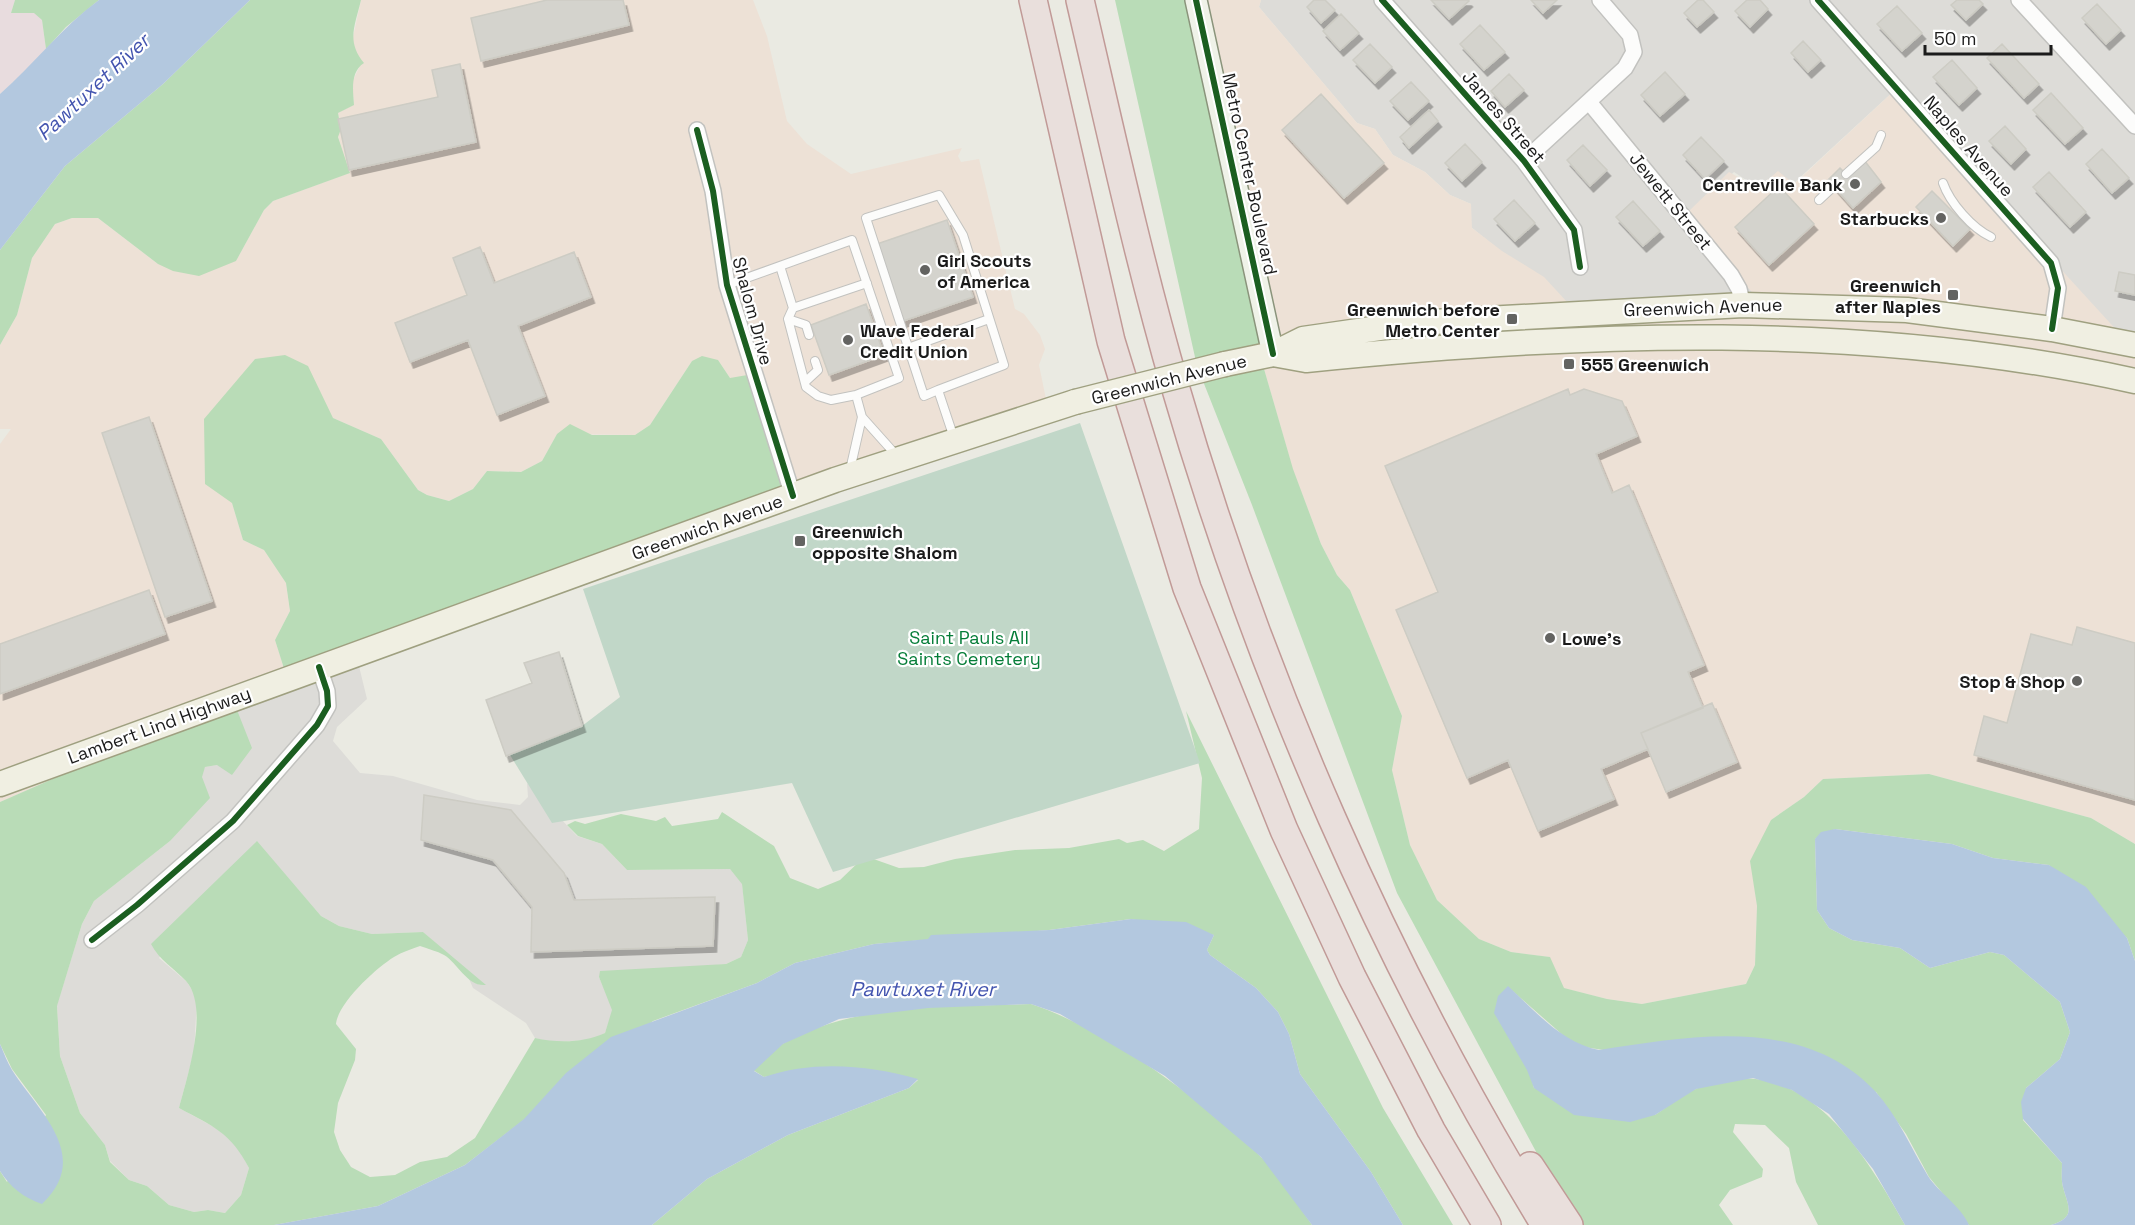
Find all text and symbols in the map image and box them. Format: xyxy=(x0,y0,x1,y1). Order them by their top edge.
scale bar xyxy=(1925,18,2051,56)
water label: Pawtuxet River xyxy=(31,26,157,146)
text: 50 m xyxy=(1934,27,1976,50)
street label: James Street xyxy=(1457,66,1551,168)
street label: Metro Center Boulevard xyxy=(1217,71,1283,277)
street label: Naples Avenue xyxy=(1919,91,2019,201)
street label: Jewett Street xyxy=(1625,147,1717,255)
place label: Centreville Bank xyxy=(1702,173,1843,196)
marker: Centreville Bank xyxy=(1848,177,1862,191)
place label: Starbucks xyxy=(1840,207,1929,230)
marker: Starbucks xyxy=(1934,211,1948,225)
place label: Girl Scouts of America xyxy=(937,249,1031,293)
street label: Shalom Drive xyxy=(728,254,778,368)
marker: Girl Scouts of America xyxy=(918,263,932,277)
place label: Greenwich after Naples xyxy=(1835,274,1941,318)
marker: Greenwich after Naples xyxy=(1946,288,1960,302)
street label: Greenwich Avenue xyxy=(1623,293,1783,321)
place label: Greenwich before Metro Center xyxy=(1347,298,1500,342)
marker: Greenwich before Metro Center xyxy=(1505,312,1519,326)
place label: Wave Federal Credit Union xyxy=(860,319,974,363)
marker: Wave Federal Credit Union xyxy=(841,333,855,347)
street label: Greenwich Avenue xyxy=(1089,349,1249,409)
place label: 555 Greenwich xyxy=(1581,353,1709,376)
marker: 555 Greenwich xyxy=(1562,357,1576,371)
street label: Greenwich Avenue xyxy=(628,489,786,565)
place label: Greenwich opposite Shalom xyxy=(812,520,958,564)
marker: Greenwich opposite Shalom xyxy=(793,534,807,548)
park label: Saint Pauls All Saints Cemetery xyxy=(897,626,1041,670)
place label: Lowe's xyxy=(1562,627,1621,650)
marker: Lowe's xyxy=(1543,631,1557,645)
place label: Stop & Shop xyxy=(1959,670,2065,693)
marker: Stop & Shop xyxy=(2070,674,2084,688)
street label: Lambert Lind Highway xyxy=(64,681,254,769)
water label: Pawtuxet River xyxy=(851,976,998,1002)

